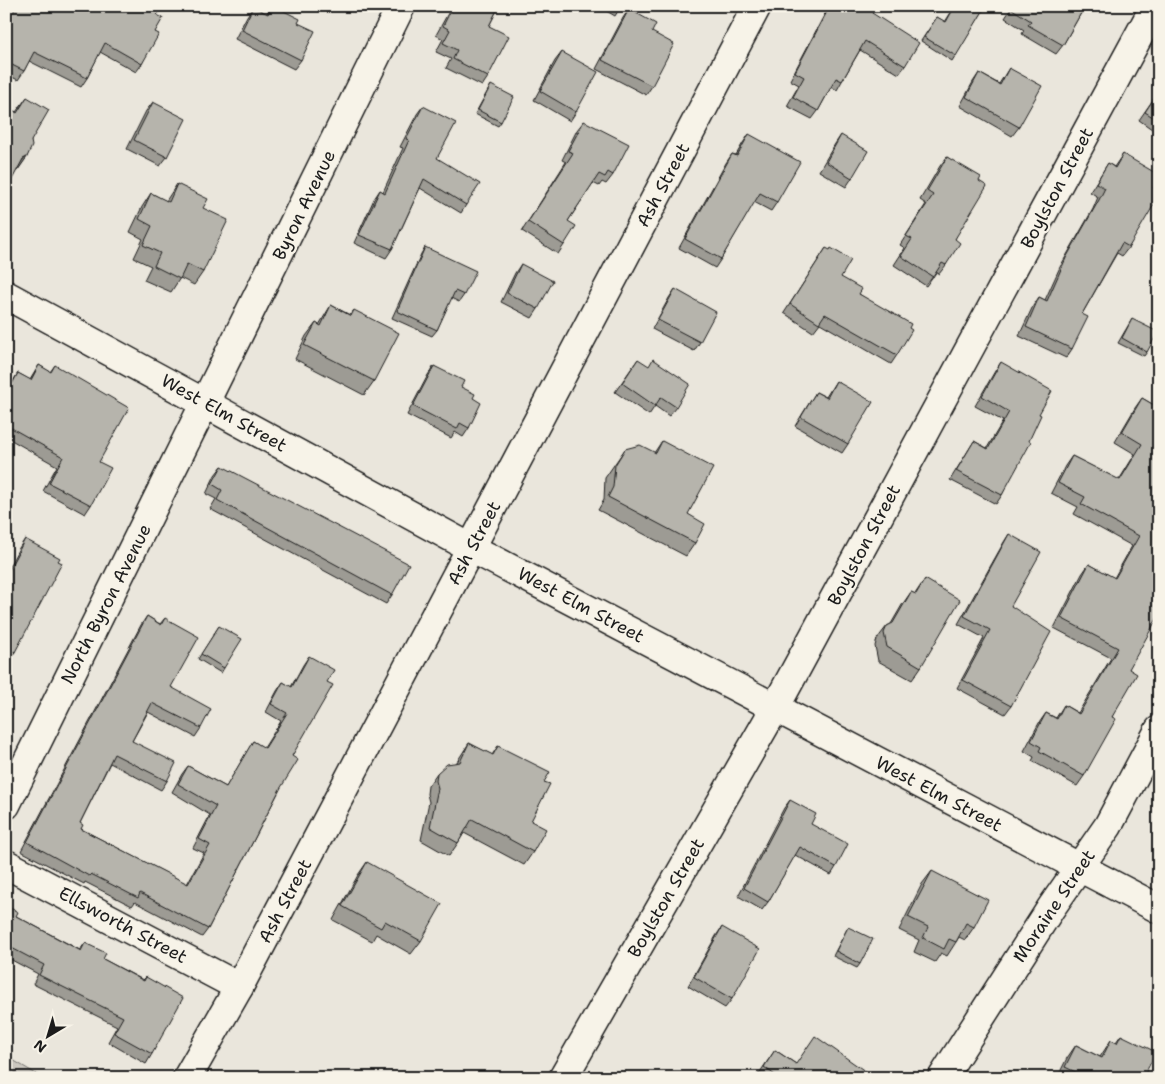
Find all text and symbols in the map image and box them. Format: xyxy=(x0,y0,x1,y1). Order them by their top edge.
street label: Boylston Street xyxy=(1015,123,1099,253)
street label: Ash Street xyxy=(631,139,695,231)
street label: Byron Avenue xyxy=(267,146,341,264)
street label: West Elm Street xyxy=(157,369,291,458)
street label: Boylston Street xyxy=(822,480,906,610)
street label: Ash Street xyxy=(442,497,506,589)
street label: North Byron Avenue xyxy=(55,520,157,688)
street label: West Elm Street xyxy=(514,562,649,649)
street label: West Elm Street xyxy=(872,751,1007,838)
street label: Boylston Street xyxy=(622,834,710,962)
street label: Moraine Street xyxy=(1007,845,1101,967)
street label: Ash Street xyxy=(253,855,317,947)
street label: Ellsworth Street xyxy=(55,881,192,969)
north arrow xyxy=(22,1012,72,1062)
text: N xyxy=(30,1036,50,1057)

